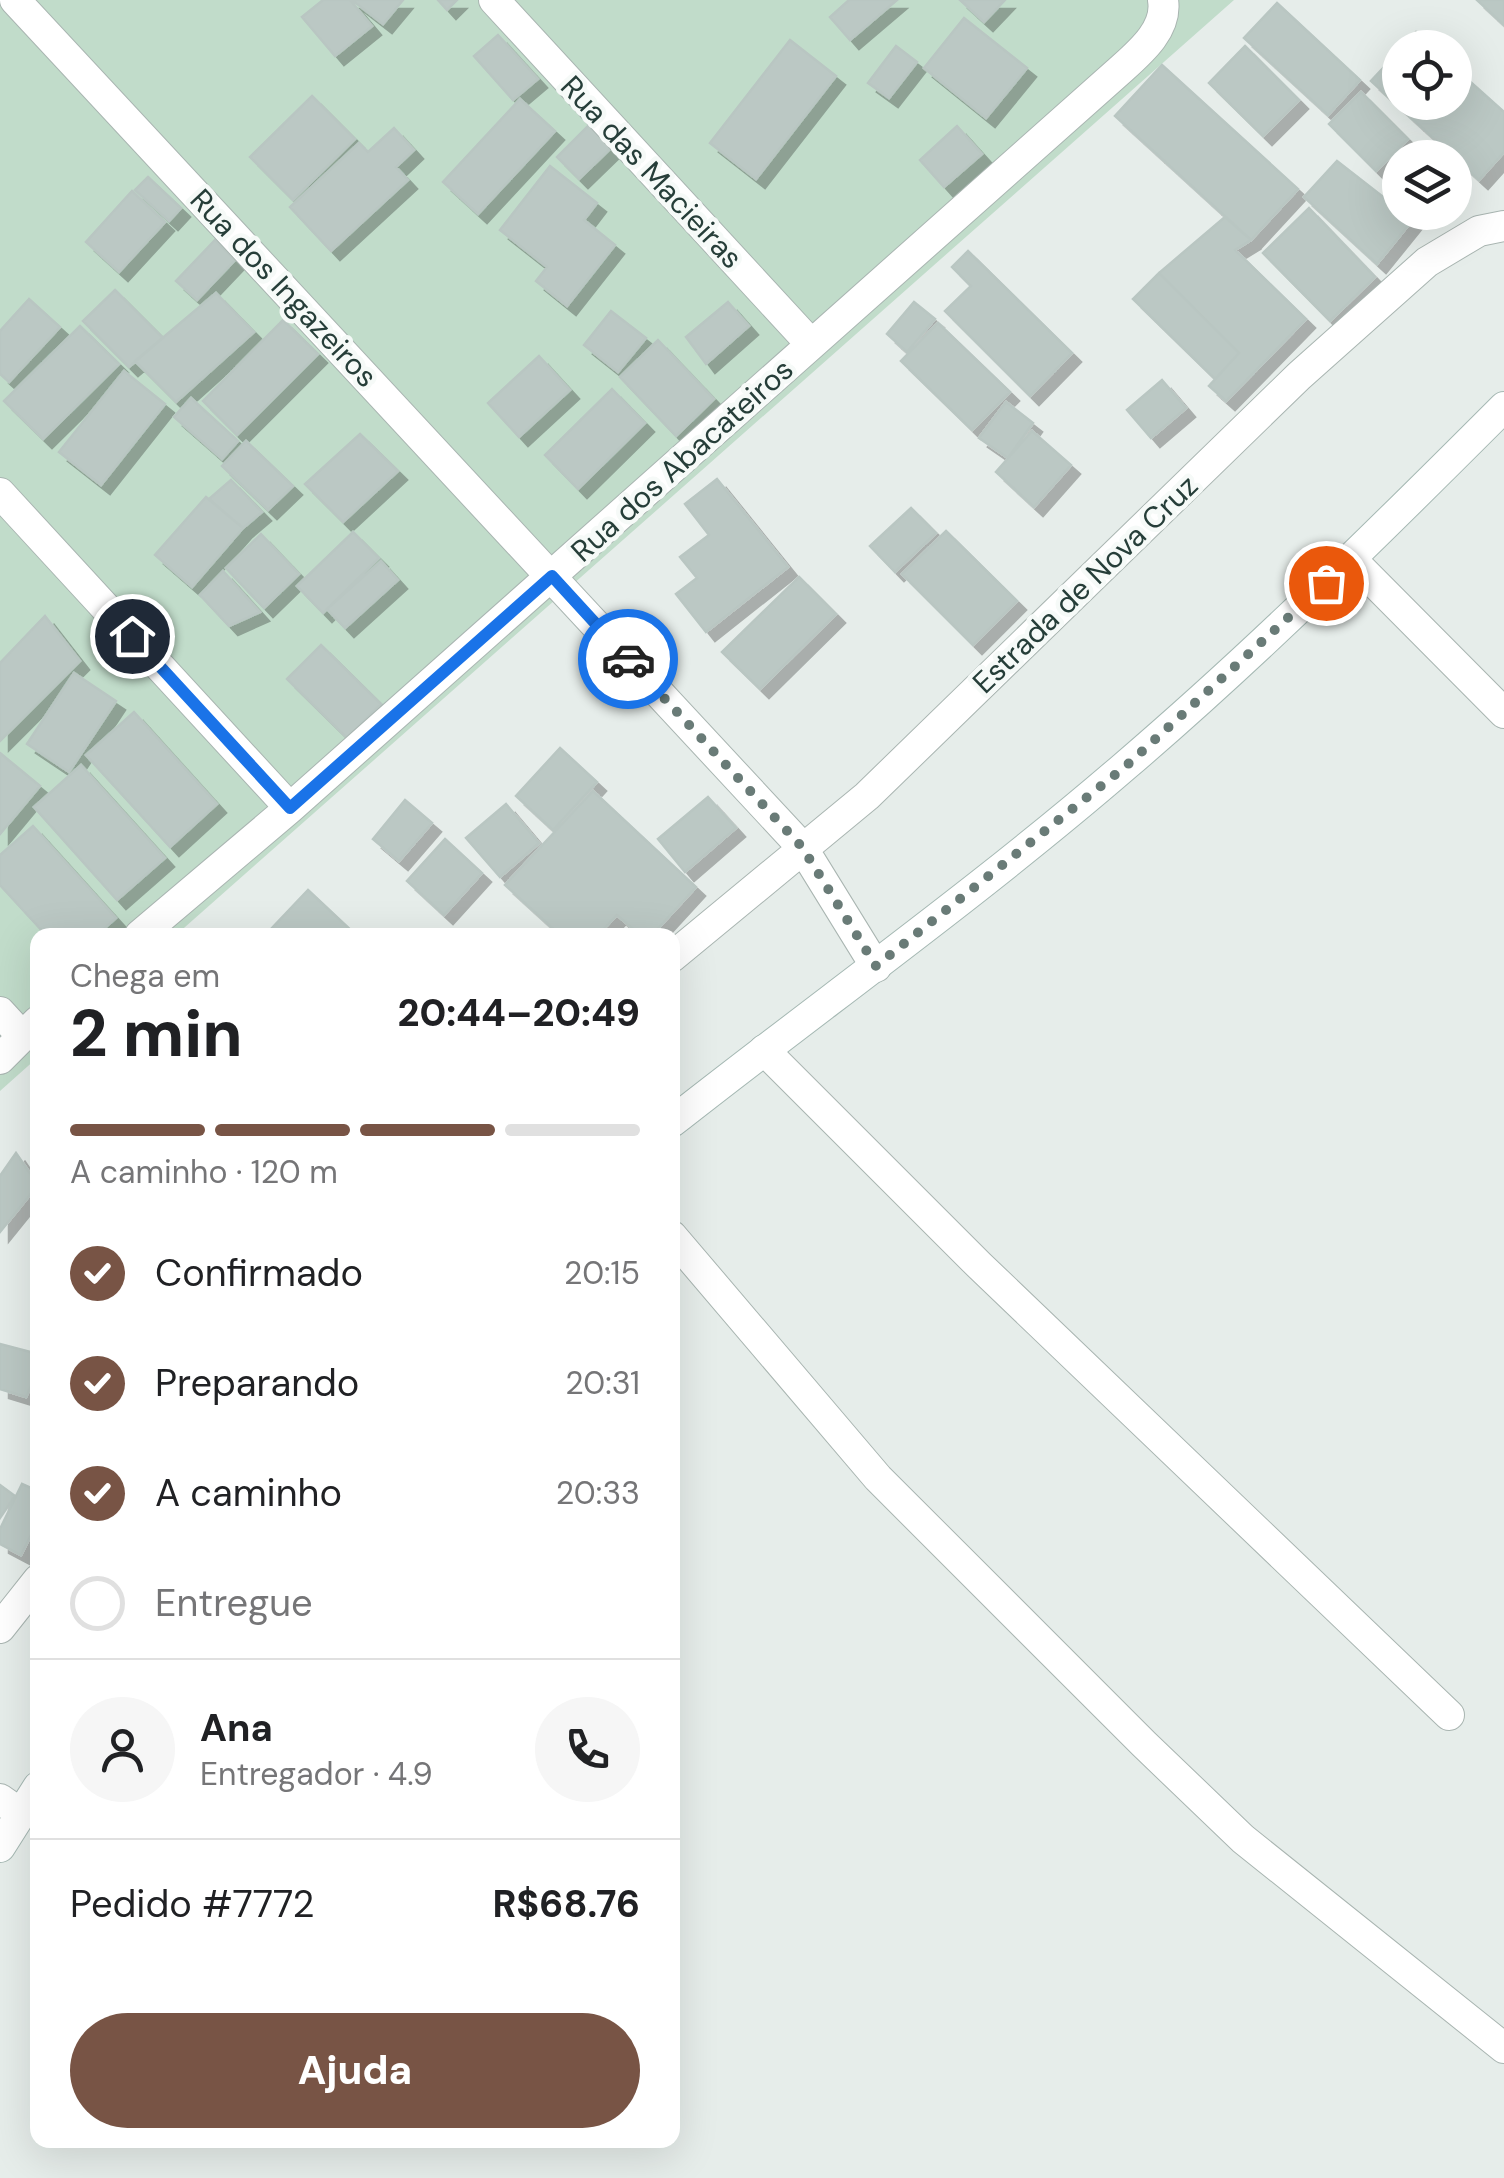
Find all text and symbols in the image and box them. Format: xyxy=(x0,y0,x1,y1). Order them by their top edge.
map controls xyxy=(1382,30,1472,230)
button: locate xyxy=(1382,30,1472,120)
street label: Rua das Macieiras xyxy=(552,67,752,277)
button: layers xyxy=(1382,140,1472,230)
street label: Rua dos Ingazeiros xyxy=(182,180,386,396)
street label: Rua dos Abacateiros xyxy=(563,350,801,570)
street label: Estrada de Nova Cruz xyxy=(964,466,1206,702)
pin xyxy=(1284,541,1369,626)
icon: bag xyxy=(1299,556,1354,611)
pin xyxy=(90,594,175,679)
icon: home xyxy=(105,609,160,664)
courier xyxy=(578,609,678,709)
icon: car xyxy=(601,632,656,687)
text: Chega em xyxy=(70,955,220,997)
text: 20:44–20:49 xyxy=(398,988,640,1038)
text: 2 min xyxy=(70,992,243,1076)
text: A caminho · 120 m xyxy=(70,1151,338,1193)
icon: check xyxy=(70,1246,125,1301)
text: Confirmado xyxy=(155,1248,363,1298)
text: 20:15 xyxy=(564,1252,640,1294)
icon: check xyxy=(70,1356,125,1411)
text: Preparando xyxy=(155,1358,359,1408)
text: 20:31 xyxy=(565,1362,640,1404)
icon: check xyxy=(70,1466,125,1521)
text: A caminho xyxy=(155,1468,342,1518)
text: 20:33 xyxy=(556,1472,640,1514)
text: Entregue xyxy=(155,1578,313,1628)
button: person xyxy=(70,1697,175,1802)
button: phone xyxy=(535,1697,640,1802)
text: Ana xyxy=(200,1703,273,1753)
text: Entregador · 4.9 xyxy=(200,1753,433,1795)
text: Pedido #7772 xyxy=(70,1879,314,1929)
text: R$68.76 xyxy=(492,1879,640,1929)
button: Ajuda xyxy=(70,2013,640,2128)

